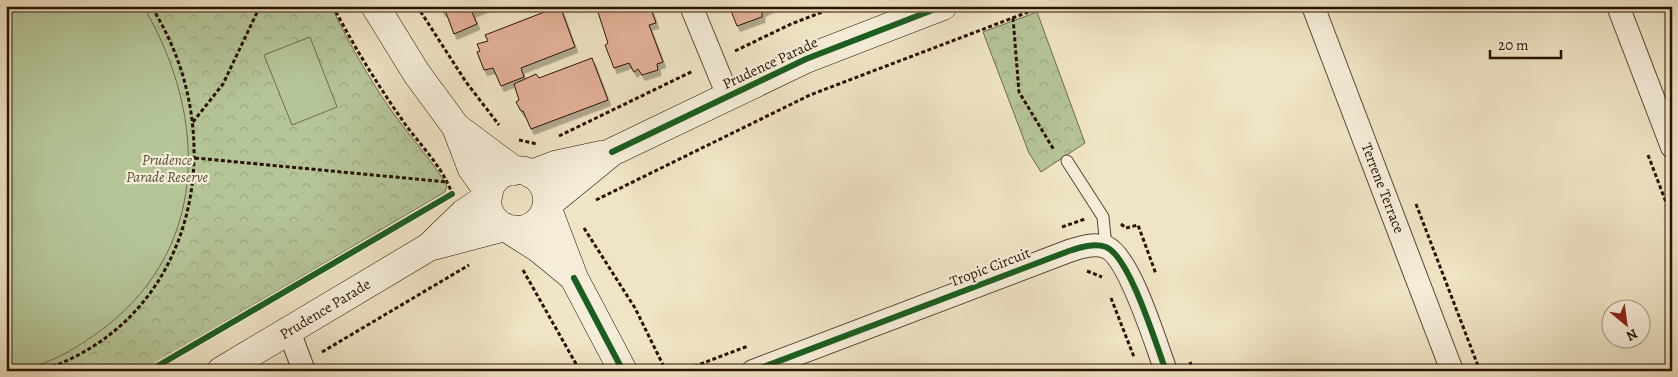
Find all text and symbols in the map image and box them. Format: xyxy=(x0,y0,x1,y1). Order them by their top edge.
scale bar xyxy=(1490,28,1562,60)
street label: Prudence Parade xyxy=(719,32,821,94)
text: 20 m xyxy=(1498,35,1529,55)
street label: Terrene Terrace xyxy=(1357,140,1409,236)
park label: Prudence Parade Reserve xyxy=(126,150,209,187)
street label: Tropic Circuit xyxy=(947,242,1033,292)
street label: Prudence Parade xyxy=(276,274,375,344)
north arrow xyxy=(1600,300,1650,350)
text: N xyxy=(1623,324,1641,346)

